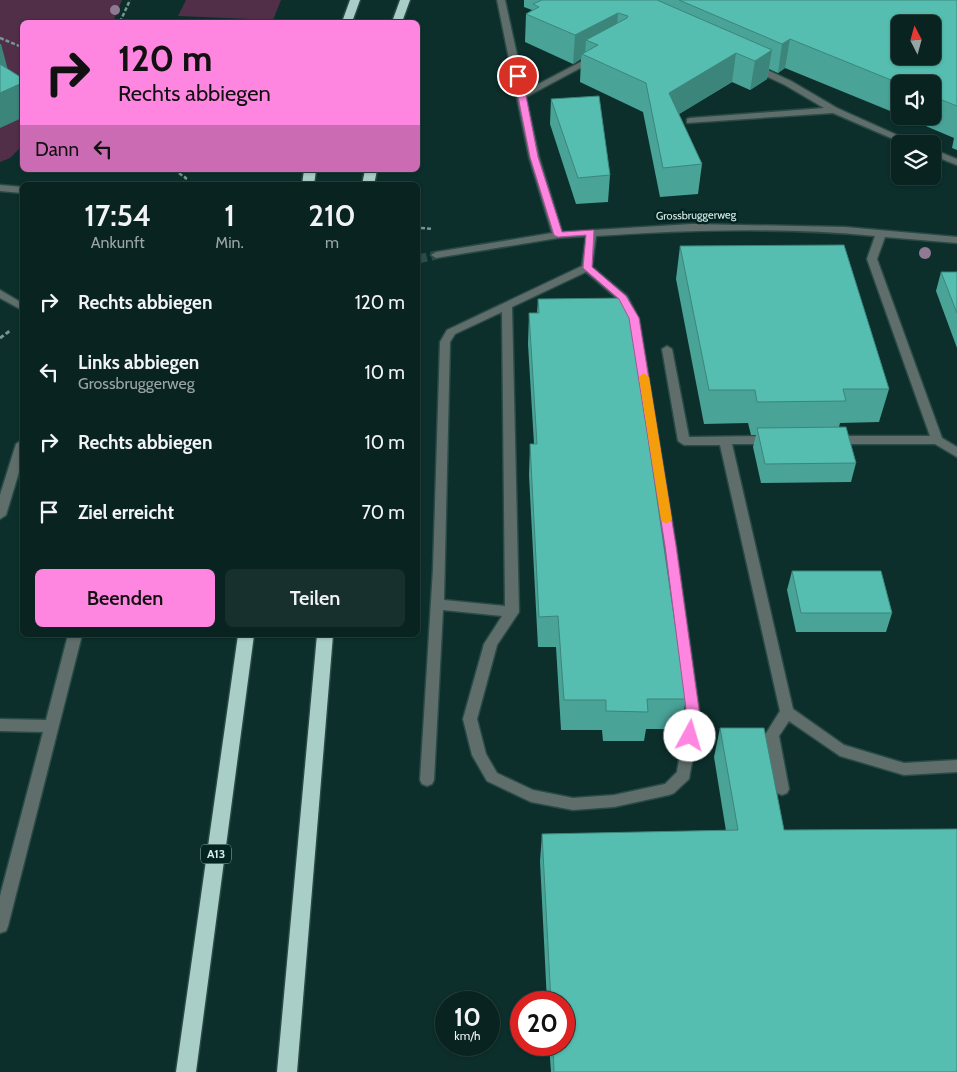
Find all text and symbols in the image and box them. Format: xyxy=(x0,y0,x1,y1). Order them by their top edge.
north arrow xyxy=(891,15,941,65)
map controls xyxy=(891,15,941,185)
text: 120 m xyxy=(118,37,212,80)
icon: right xyxy=(35,40,100,105)
pin xyxy=(497,55,539,97)
icon: arrive xyxy=(504,62,532,90)
button: sound xyxy=(891,75,941,125)
text: Rechts abbiegen xyxy=(118,80,271,107)
icon: left xyxy=(89,135,117,163)
button: layers xyxy=(891,135,941,185)
text: Dann xyxy=(35,138,79,161)
text: 17:54 xyxy=(84,197,151,234)
text: 1 xyxy=(224,197,235,234)
text: 210 xyxy=(308,197,356,234)
street label: Grossbruggerweg xyxy=(656,207,737,223)
text: Ankunft xyxy=(91,233,145,252)
text: Min. xyxy=(215,233,244,252)
text: m xyxy=(325,233,339,252)
icon: right xyxy=(35,288,63,316)
text: Rechts abbiegen xyxy=(78,291,212,314)
text: 120 m xyxy=(355,291,405,314)
text: Links abbiegen xyxy=(78,351,199,374)
icon: left xyxy=(35,358,63,386)
text: 10 m xyxy=(365,361,405,384)
text: Grossbruggerweg xyxy=(78,374,195,393)
icon: right xyxy=(35,428,63,456)
text: Rechts abbiegen xyxy=(78,431,212,454)
text: 10 m xyxy=(365,431,405,454)
icon: arrive xyxy=(35,498,63,526)
text: Ziel erreicht xyxy=(78,501,174,524)
text: 70 m xyxy=(361,501,405,524)
button: Beenden xyxy=(35,569,215,627)
button: Teilen xyxy=(225,569,405,627)
position arrow xyxy=(663,709,715,761)
road number: A13 xyxy=(201,844,231,864)
speed limit sign: 20 xyxy=(510,991,575,1056)
text: 10 xyxy=(454,1002,481,1032)
text: km/h xyxy=(454,1028,481,1043)

